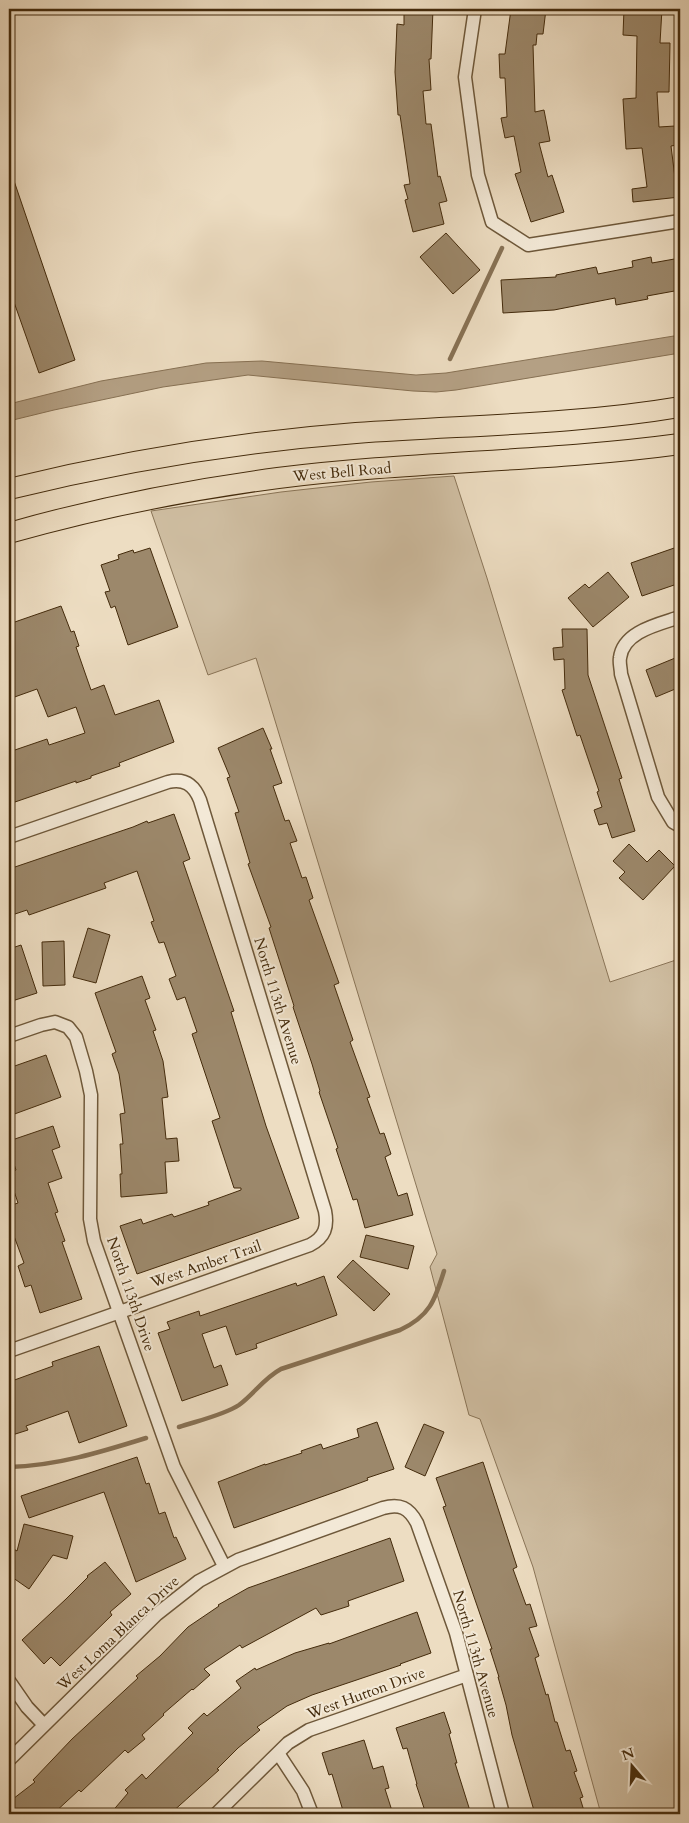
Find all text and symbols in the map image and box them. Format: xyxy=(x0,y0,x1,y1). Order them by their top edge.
street label: West Bell Road xyxy=(291,458,392,486)
street label: North 113th Avenue xyxy=(249,935,307,1067)
street label: North 113th Drive xyxy=(102,1234,160,1354)
street label: West Amber Trail xyxy=(147,1236,264,1293)
street label: West Loma Blanca Drive xyxy=(52,1571,184,1696)
street label: North 113th Avenue xyxy=(448,1588,504,1720)
street label: West Hutton Drive xyxy=(303,1662,428,1724)
north arrow xyxy=(606,1740,656,1790)
text: N xyxy=(619,1743,637,1765)

